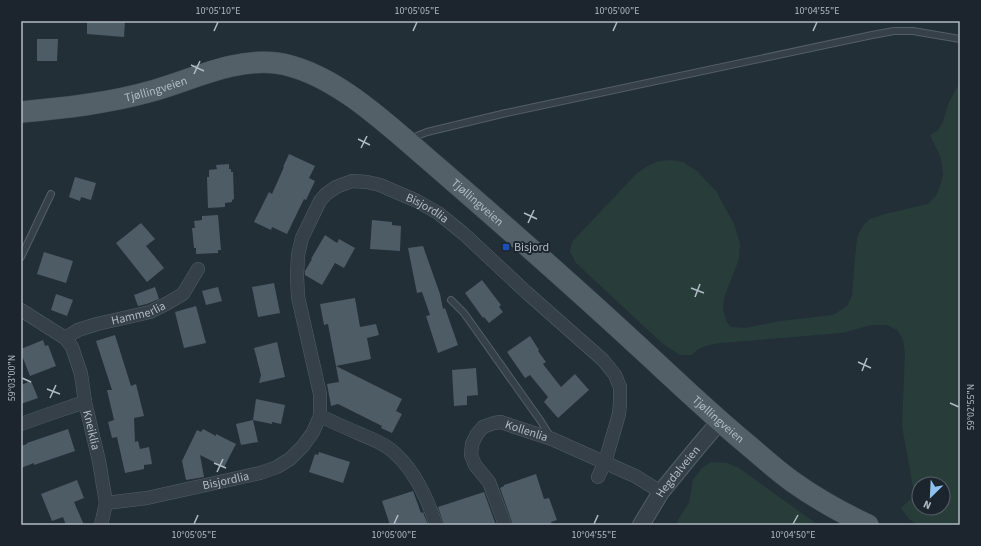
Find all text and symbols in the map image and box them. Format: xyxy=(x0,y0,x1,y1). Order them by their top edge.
text: 10°05'10"E xyxy=(195,4,241,18)
text: 10°05'05"E xyxy=(394,4,440,18)
text: 10°05'00"E xyxy=(594,4,640,18)
text: 10°04'55"E xyxy=(794,4,840,18)
street label: Tjøllingveien xyxy=(123,72,190,107)
street label: Tjøllingveien xyxy=(447,175,507,230)
street label: Bisjordlia xyxy=(403,189,452,227)
place label: Bisjord xyxy=(514,239,549,256)
marker: Bisjord xyxy=(501,242,511,252)
street label: Hammerlia xyxy=(110,297,169,330)
text: 59°03'00"N xyxy=(5,355,19,401)
text: 59°02'55"N xyxy=(964,384,978,430)
street label: Tjøllingveien xyxy=(688,392,748,447)
street label: Kneiklia xyxy=(78,408,104,452)
street label: Kollenlia xyxy=(503,416,550,446)
street label: Hegdalveien xyxy=(652,442,704,501)
street label: Bisjordlia xyxy=(201,468,251,494)
north arrow xyxy=(911,476,951,516)
text: N xyxy=(921,496,934,513)
text: 10°05'05"E xyxy=(171,528,217,542)
text: 10°05'00"E xyxy=(371,528,417,542)
text: 10°04'55"E xyxy=(571,528,617,542)
text: 10°04'50"E xyxy=(770,528,816,542)

